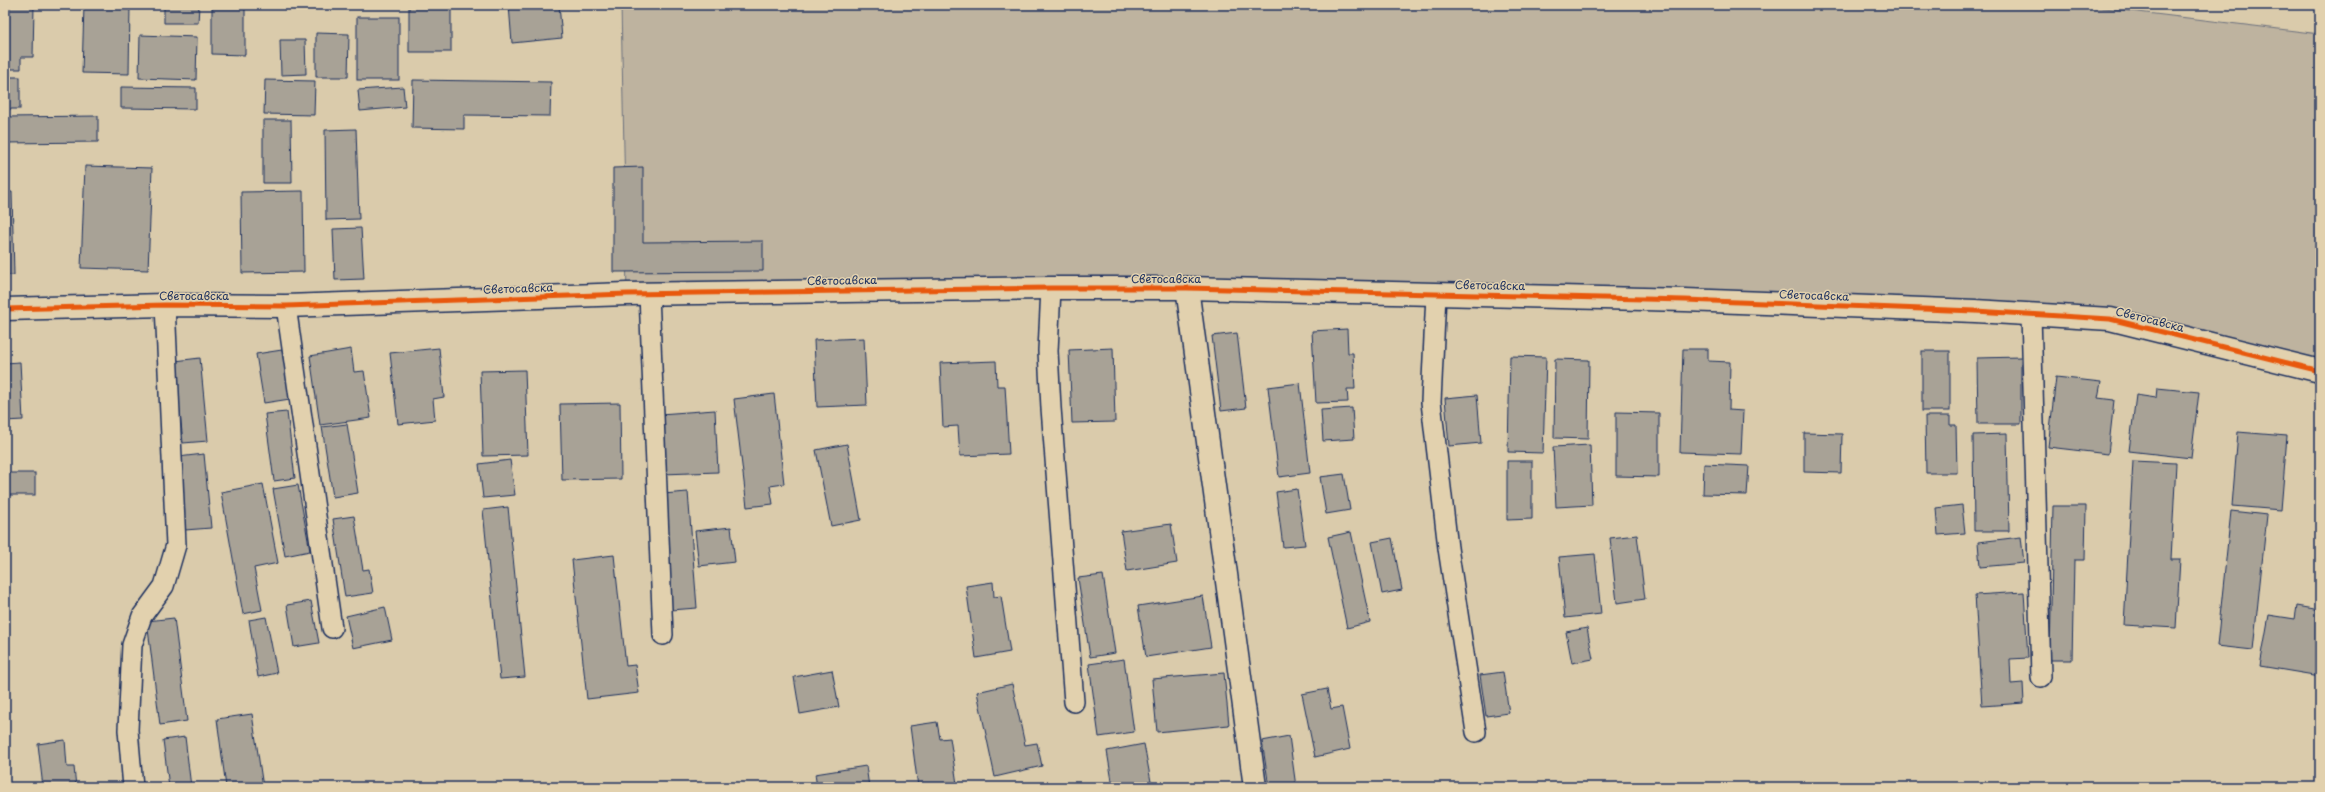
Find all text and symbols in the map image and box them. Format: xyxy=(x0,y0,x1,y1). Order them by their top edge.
street label: Светосавска xyxy=(1131,270,1201,287)
street label: Светосавска xyxy=(807,271,877,289)
street label: Светосавска xyxy=(1455,276,1525,294)
street label: Светосавска xyxy=(483,278,554,298)
street label: Светосавска xyxy=(1779,285,1850,305)
street label: Светосавска xyxy=(159,287,229,304)
street label: Светосавска xyxy=(2114,302,2186,336)

